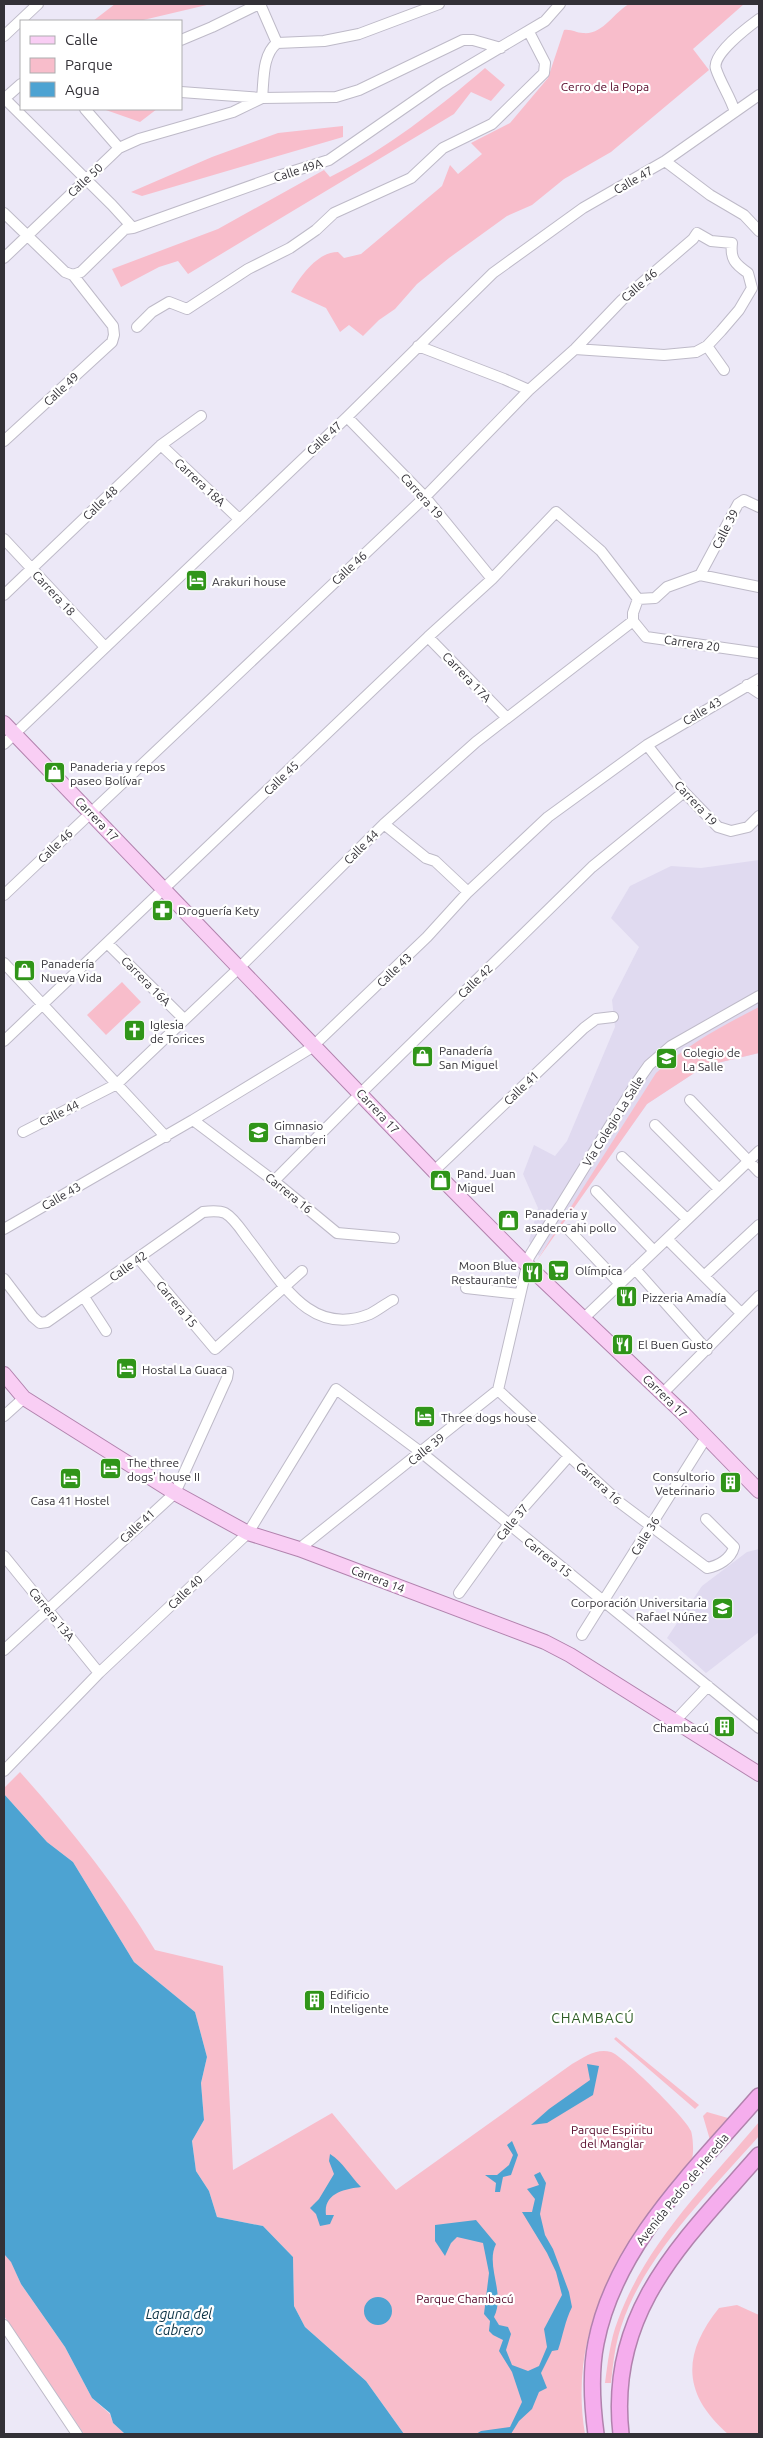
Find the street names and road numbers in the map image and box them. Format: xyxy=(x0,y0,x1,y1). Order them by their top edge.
street label: Calle 49A xyxy=(272,156,324,184)
street label: Calle 50 xyxy=(65,161,105,199)
street label: Calle 47 xyxy=(611,164,655,196)
street label: Calle 46 xyxy=(619,266,660,304)
street label: Calle 49 xyxy=(41,370,81,408)
street label: Calle 47 xyxy=(304,419,344,457)
street label: Carrera 18A xyxy=(172,455,228,509)
street label: Carrera 19 xyxy=(398,471,446,521)
street label: Calle 48 xyxy=(80,483,120,523)
street label: Calle 39 xyxy=(710,507,740,551)
street label: Calle 46 xyxy=(329,549,369,587)
street label: Carrera 18 xyxy=(30,568,78,618)
street label: Carrera 20 xyxy=(663,633,721,653)
street label: Carrera 17A xyxy=(440,649,494,705)
street label: Calle 43 xyxy=(680,694,724,728)
street label: Calle 45 xyxy=(261,758,301,798)
street label: Carrera 19 xyxy=(672,778,720,828)
street label: Carrera 17 xyxy=(73,794,121,844)
street label: Calle 46 xyxy=(35,826,75,866)
street label: Calle 44 xyxy=(341,827,381,867)
street label: Calle 43 xyxy=(374,950,414,990)
street label: Carrera 16A xyxy=(119,954,173,1008)
street label: Calle 42 xyxy=(455,961,495,1001)
street label: Calle 41 xyxy=(501,1068,541,1108)
street label: Vía Colegio La Salle xyxy=(580,1073,646,1169)
street label: Carrera 17 xyxy=(354,1086,402,1136)
street label: Calle 44 xyxy=(37,1097,81,1128)
street label: Carrera 16 xyxy=(263,1170,315,1216)
street label: Calle 43 xyxy=(39,1180,83,1212)
street label: Calle 42 xyxy=(107,1248,149,1284)
street label: Carrera 15 xyxy=(154,1278,200,1330)
street label: Carrera 17 xyxy=(640,1372,690,1420)
street label: Calle 39 xyxy=(405,1431,447,1467)
street label: Carrera 16 xyxy=(574,1459,624,1507)
street label: Calle 37 xyxy=(494,1501,530,1543)
street label: Calle 41 xyxy=(117,1507,157,1545)
street label: Calle 36 xyxy=(628,1514,662,1558)
street label: Carrera 15 xyxy=(522,1535,574,1579)
street label: Carrera 14 xyxy=(349,1563,407,1595)
street label: Calle 40 xyxy=(165,1572,205,1612)
street label: Carrera 13A xyxy=(27,1585,77,1643)
street label: Avenida Pedro de Heredia xyxy=(633,2131,731,2247)

